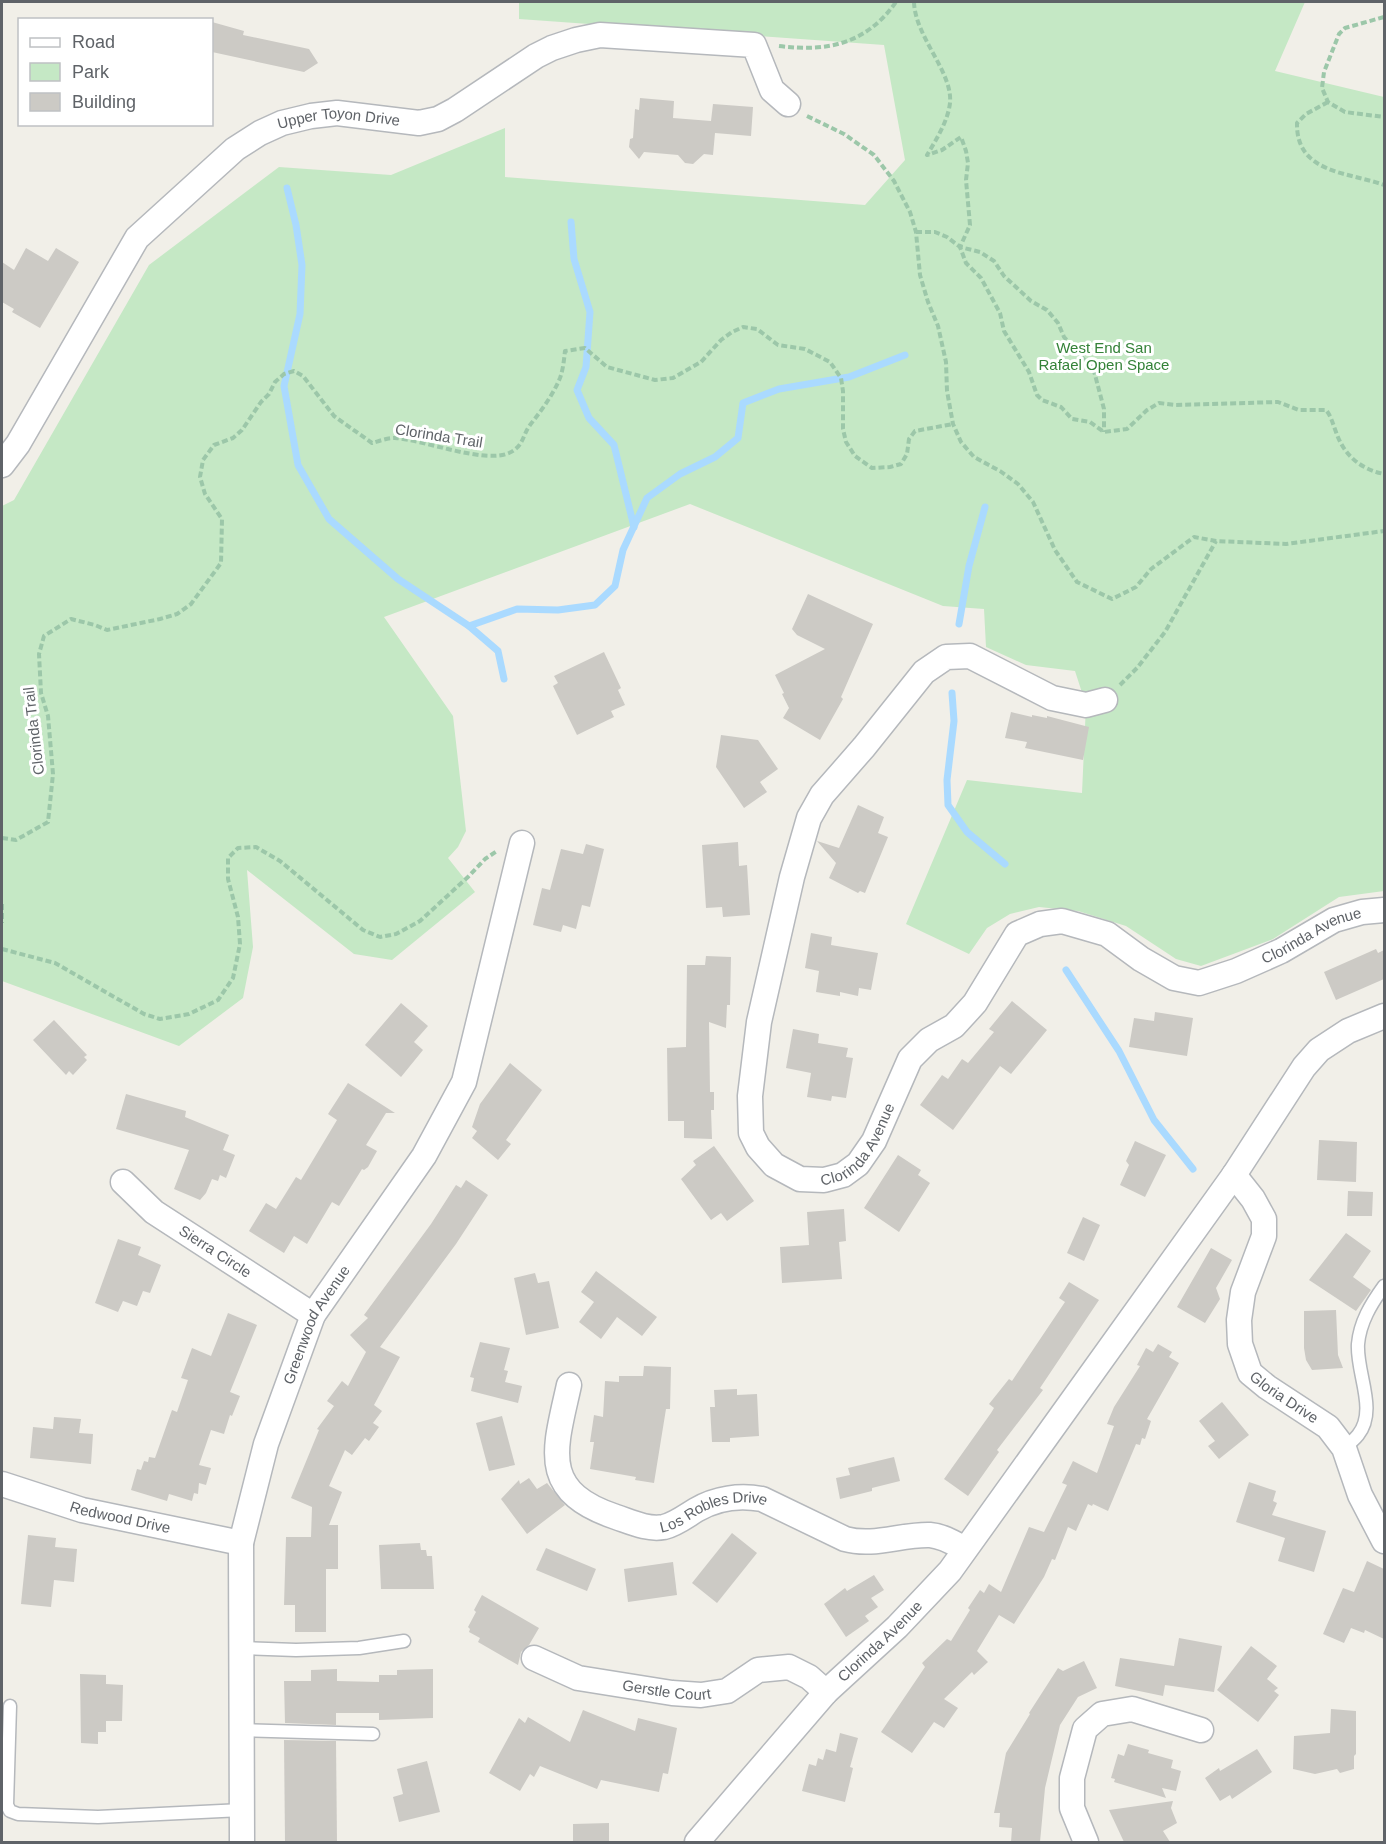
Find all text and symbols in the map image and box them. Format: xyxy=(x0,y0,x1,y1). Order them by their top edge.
legend xyxy=(18,18,213,126)
text: Road xyxy=(72,32,115,52)
text: Park xyxy=(72,62,110,82)
text: Building xyxy=(72,92,136,112)
street label: Upper Toyon Drive xyxy=(275,104,401,132)
park label: West End San Rafael Open Space xyxy=(1039,339,1169,373)
street label: Clorinda Trail xyxy=(394,420,484,451)
street label: Clorinda Trail xyxy=(20,686,47,776)
street label: Clorinda Avenue xyxy=(1259,904,1363,967)
street label: Clorinda Avenue xyxy=(819,1100,898,1189)
street label: Sierra Circle xyxy=(176,1222,255,1281)
street label: Greenwood Avenue xyxy=(279,1262,353,1386)
street label: Gloria Drive xyxy=(1247,1367,1322,1426)
street label: Los Robles Drive xyxy=(658,1488,771,1536)
street label: Redwood Drive xyxy=(68,1498,172,1536)
street label: Clorinda Avenue xyxy=(834,1597,925,1685)
street label: Gerstle Court xyxy=(621,1676,713,1703)

